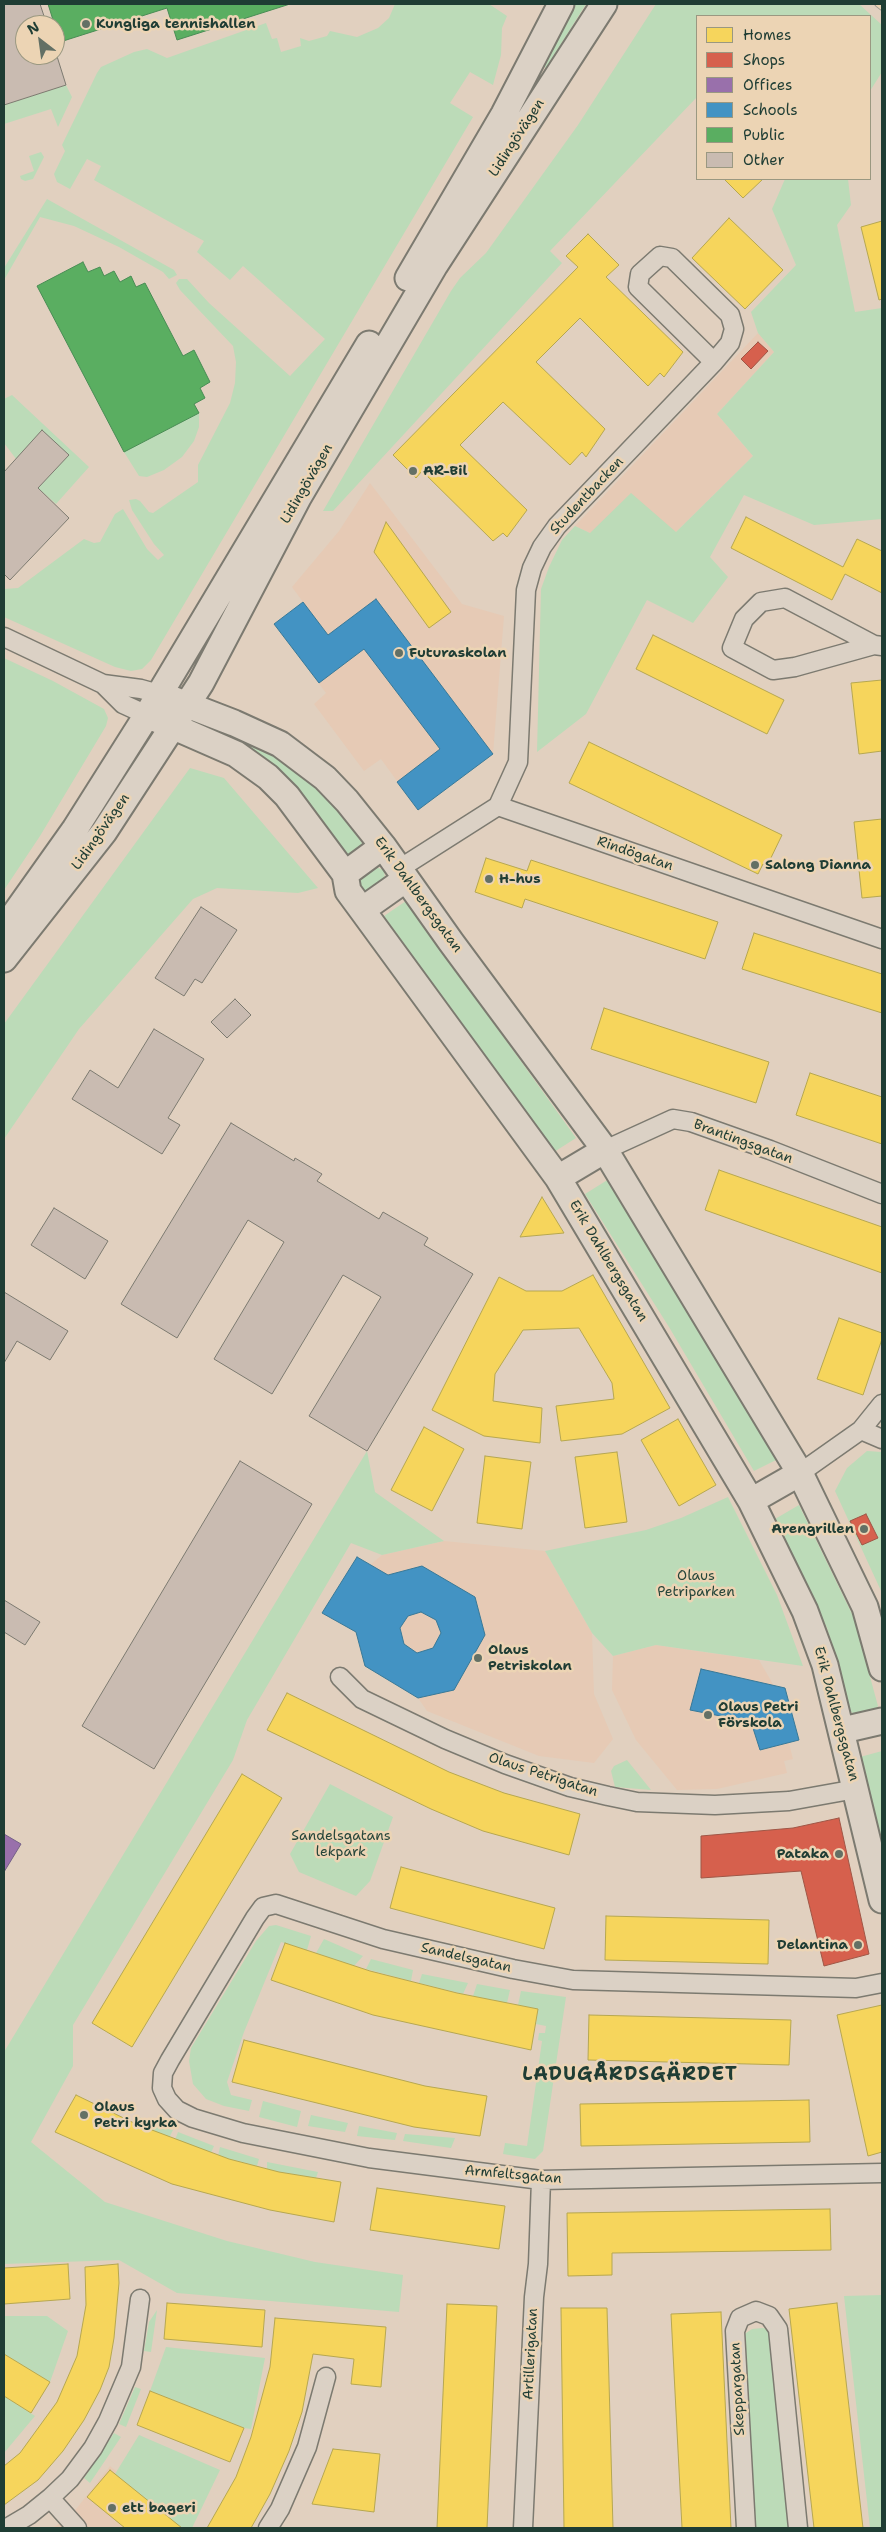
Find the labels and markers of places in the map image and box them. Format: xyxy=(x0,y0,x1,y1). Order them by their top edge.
place label: Kungliga tennishallen xyxy=(96,16,256,32)
marker: Kungliga tennishallen xyxy=(80,18,92,30)
place label: AR-Bil xyxy=(423,463,467,479)
marker: AR-Bil xyxy=(407,465,419,477)
place label: Futuraskolan xyxy=(409,645,506,661)
marker: Futuraskolan xyxy=(393,647,405,659)
place label: Salong Dianna xyxy=(765,857,871,873)
marker: Salong Dianna xyxy=(749,859,761,871)
place label: H-hus xyxy=(499,871,541,887)
marker: H-hus xyxy=(483,873,495,885)
place label: Arengrillen xyxy=(771,1521,854,1537)
marker: Arengrillen xyxy=(858,1523,870,1535)
place label: Olaus Petriskolan xyxy=(488,1642,572,1674)
marker: Olaus Petriskolan xyxy=(472,1652,484,1664)
place label: Olaus Petri Förskola xyxy=(718,1699,799,1731)
marker: Olaus Petri Förskola xyxy=(702,1709,714,1721)
place label: Pataka xyxy=(777,1846,829,1862)
marker: Pataka xyxy=(833,1848,845,1860)
place label: Delantina xyxy=(777,1937,848,1953)
marker: Delantina xyxy=(852,1939,864,1951)
place label: Olaus Petri kyrka xyxy=(94,2099,177,2132)
marker: Olaus Petri kyrka xyxy=(78,2109,90,2121)
place label: ett bageri xyxy=(122,2500,196,2516)
marker: ett bageri xyxy=(106,2502,118,2514)

